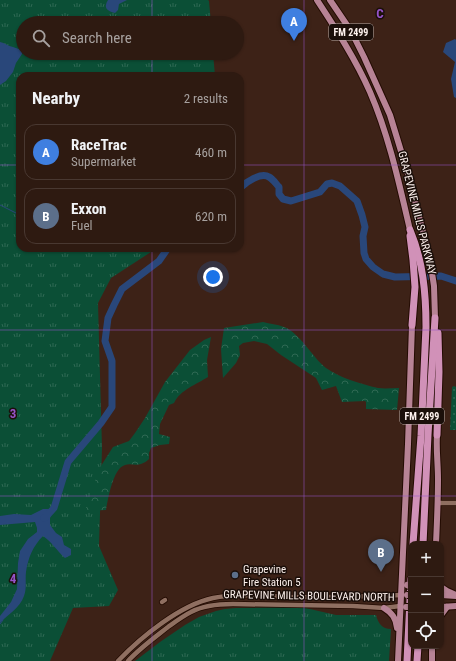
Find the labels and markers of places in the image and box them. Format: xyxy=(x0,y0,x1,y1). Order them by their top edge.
pin: A xyxy=(281,8,307,41)
pin: B xyxy=(368,539,394,572)
place label: Grapevine Fire Station 5 xyxy=(243,563,301,589)
marker: Grapevine Fire Station 5 xyxy=(230,570,240,580)

